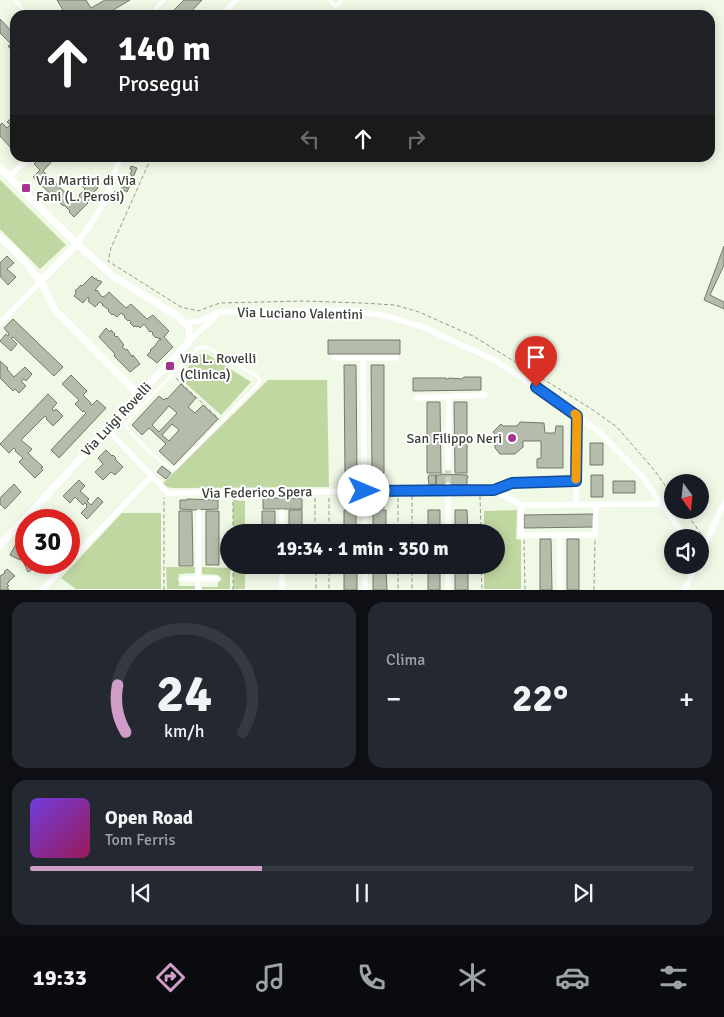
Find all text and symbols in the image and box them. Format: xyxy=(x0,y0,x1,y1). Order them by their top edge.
text: 140 m xyxy=(118,27,211,70)
icon: ahead xyxy=(35,30,100,95)
text: Prosegui xyxy=(118,70,199,97)
icon: left xyxy=(296,125,324,153)
icon: ahead xyxy=(349,125,377,153)
icon: right xyxy=(402,125,430,153)
place label: Via Martiri di Via Fani (L. Perosi) xyxy=(36,172,136,205)
marker: Via Martiri di Via Fani (L. Perosi) xyxy=(20,182,32,194)
street label: Via Luciano Valentini xyxy=(237,304,363,323)
pin xyxy=(515,336,557,387)
icon: arrive xyxy=(522,343,550,371)
place label: Via L. Rovelli (Clinica) xyxy=(180,350,256,383)
marker: Via L. Rovelli (Clinica) xyxy=(164,360,176,372)
street label: Via Luigi Rovelli xyxy=(78,379,155,460)
place label: San Filippo Neri xyxy=(407,430,502,447)
marker: San Filippo Neri xyxy=(506,432,518,444)
position arrow xyxy=(337,464,389,516)
north arrow xyxy=(664,474,709,519)
map controls xyxy=(664,474,709,574)
street label: Via Federico Spera xyxy=(201,483,313,502)
speed limit sign: 30 xyxy=(15,509,80,574)
button: sound xyxy=(664,529,709,574)
text: 19:34 · 1 min · 350 m xyxy=(276,537,449,561)
text: Clima xyxy=(386,650,425,670)
text: 24 xyxy=(156,662,212,726)
text: 22° xyxy=(512,675,568,722)
text: − xyxy=(386,682,401,716)
text: + xyxy=(679,682,694,716)
text: km/h xyxy=(164,720,204,742)
text: Open Road xyxy=(105,806,193,830)
text: Tom Ferris xyxy=(105,830,175,850)
icon: previous xyxy=(127,879,155,907)
icon: pause xyxy=(348,879,376,907)
icon: next xyxy=(569,879,597,907)
icon: directions xyxy=(153,960,188,995)
icon: music xyxy=(253,960,288,995)
icon: phone xyxy=(354,960,389,995)
icon: climate xyxy=(455,960,490,995)
icon: car xyxy=(555,960,590,995)
icon: filters xyxy=(656,960,691,995)
text: 19:33 xyxy=(33,964,87,991)

